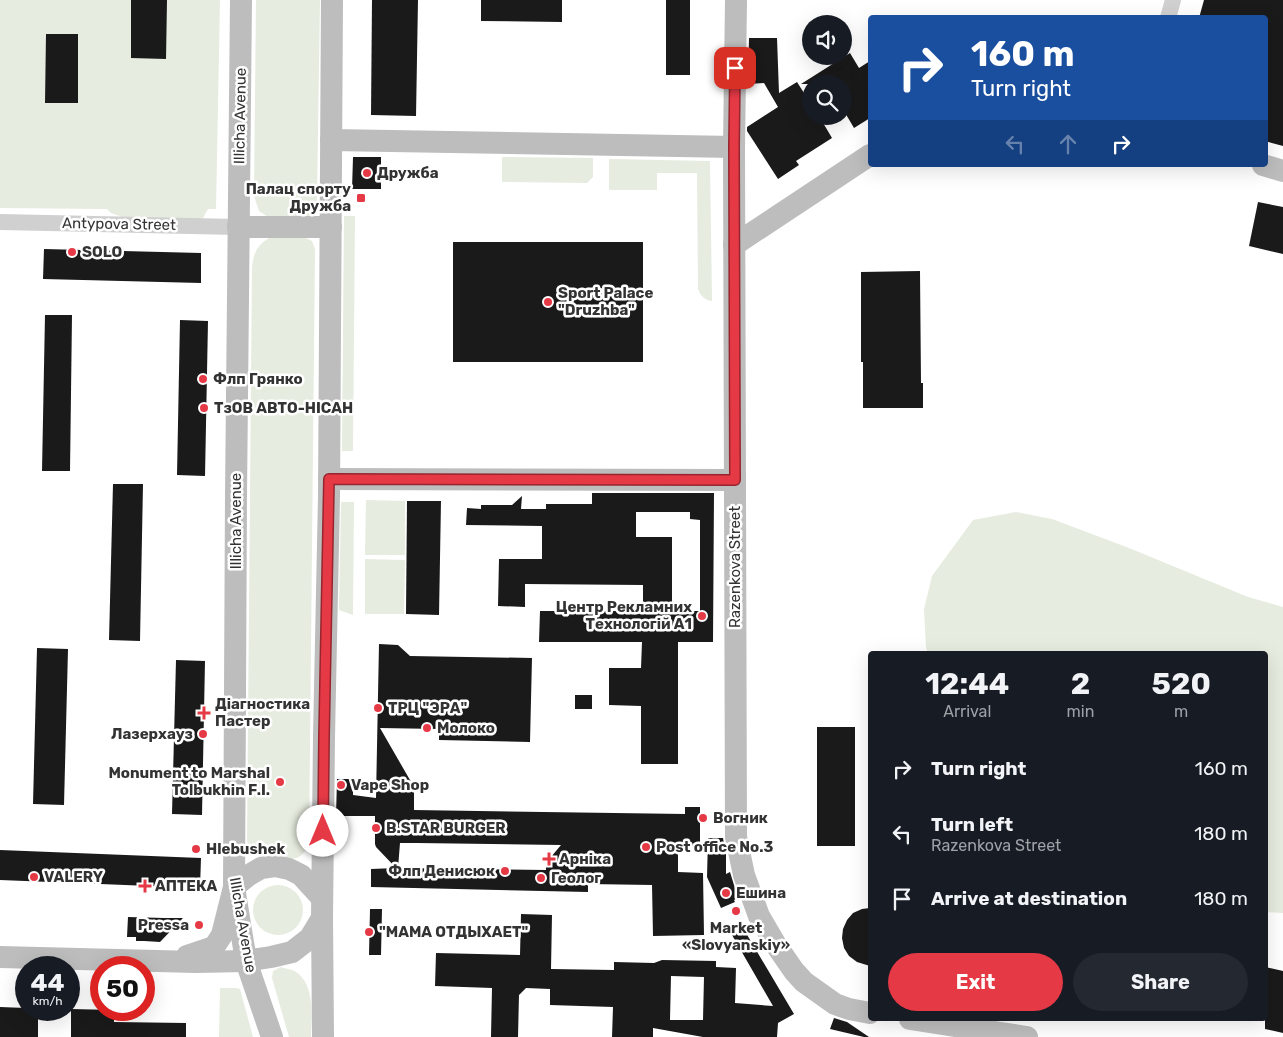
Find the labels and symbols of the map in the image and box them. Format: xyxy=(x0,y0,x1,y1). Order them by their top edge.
pin xyxy=(714,47,756,89)
street label: Illicha Avenue xyxy=(230,68,250,164)
place label: Дружба xyxy=(377,164,439,182)
marker: Дружба xyxy=(361,167,373,179)
place label: Палац спорту Дружба xyxy=(246,180,351,215)
marker: Палац спорту Дружба xyxy=(355,192,367,204)
street label: Antypova Street xyxy=(62,214,176,234)
place label: SOLO xyxy=(82,243,122,261)
marker: SOLO xyxy=(66,246,78,258)
place label: Sport Palace "Druzhba" xyxy=(558,284,653,319)
marker: Sport Palace "Druzhba" xyxy=(542,296,554,308)
place label: Флп Грянко xyxy=(213,370,303,388)
marker: Флп Грянко xyxy=(197,373,209,385)
place label: ТзОВ АВТО-НІСАН xyxy=(214,399,353,417)
marker: ТзОВ АВТО-НІСАН xyxy=(198,402,210,414)
street label: Illicha Avenue xyxy=(227,473,245,569)
street label: Razenkova Street xyxy=(726,506,744,628)
place label: Центр Рекламних Технологій А1 xyxy=(556,598,692,633)
marker: Центр Рекламних Технологій А1 xyxy=(696,610,708,622)
place label: Діагностика Пастер xyxy=(215,695,310,730)
place label: ТРЦ "ЭРА" xyxy=(388,699,468,717)
marker: ТРЦ "ЭРА" xyxy=(372,702,384,714)
marker: Діагностика Пастер xyxy=(197,706,211,720)
place label: Молоко xyxy=(437,719,495,737)
marker: Молоко xyxy=(421,722,433,734)
place label: Лазерхауз xyxy=(111,725,193,743)
marker: Лазерхауз xyxy=(197,728,209,740)
place label: Monument to Marshal Tolbukhin F.I. xyxy=(108,764,270,799)
marker: Monument to Marshal Tolbukhin F.I. xyxy=(274,776,286,788)
place label: Vape Shop xyxy=(351,776,429,794)
marker: Vape Shop xyxy=(335,779,347,791)
position arrow xyxy=(296,804,348,856)
place label: Вогник xyxy=(713,809,768,827)
marker: Вогник xyxy=(697,812,709,824)
place label: B.STAR BURGER xyxy=(386,819,506,837)
marker: B.STAR BURGER xyxy=(370,822,382,834)
place label: Post office No.3 xyxy=(656,838,773,856)
place label: Hlebushek xyxy=(206,840,285,858)
marker: Post office No.3 xyxy=(640,841,652,853)
marker: Hlebushek xyxy=(190,843,202,855)
place label: Арніка xyxy=(559,850,611,868)
marker: Арніка xyxy=(543,853,555,865)
place label: Флп Денисюк xyxy=(388,862,495,880)
marker: Флп Денисюк xyxy=(499,865,511,877)
place label: VALERY xyxy=(44,868,103,886)
place label: Геолог xyxy=(551,869,601,887)
marker: VALERY xyxy=(28,871,40,883)
marker: Геолог xyxy=(535,872,547,884)
street label: Illicha Avenue xyxy=(226,876,260,974)
place label: АПТЕКА xyxy=(155,877,217,895)
marker: АПТЕКА xyxy=(139,880,151,892)
place label: Ешина xyxy=(736,884,786,902)
marker: Ешина xyxy=(720,887,732,899)
marker: Market «Slovyanskiy» xyxy=(730,905,742,917)
place label: Pressa xyxy=(138,916,189,934)
marker: Pressa xyxy=(193,919,205,931)
place label: Market «Slovyanskiy» xyxy=(682,919,790,954)
place label: "МАМА ОТДЫХАЕТ" xyxy=(379,923,528,941)
marker: "МАМА ОТДЫХАЕТ" xyxy=(363,926,375,938)
speed limit sign: 50 xyxy=(90,956,155,1021)

